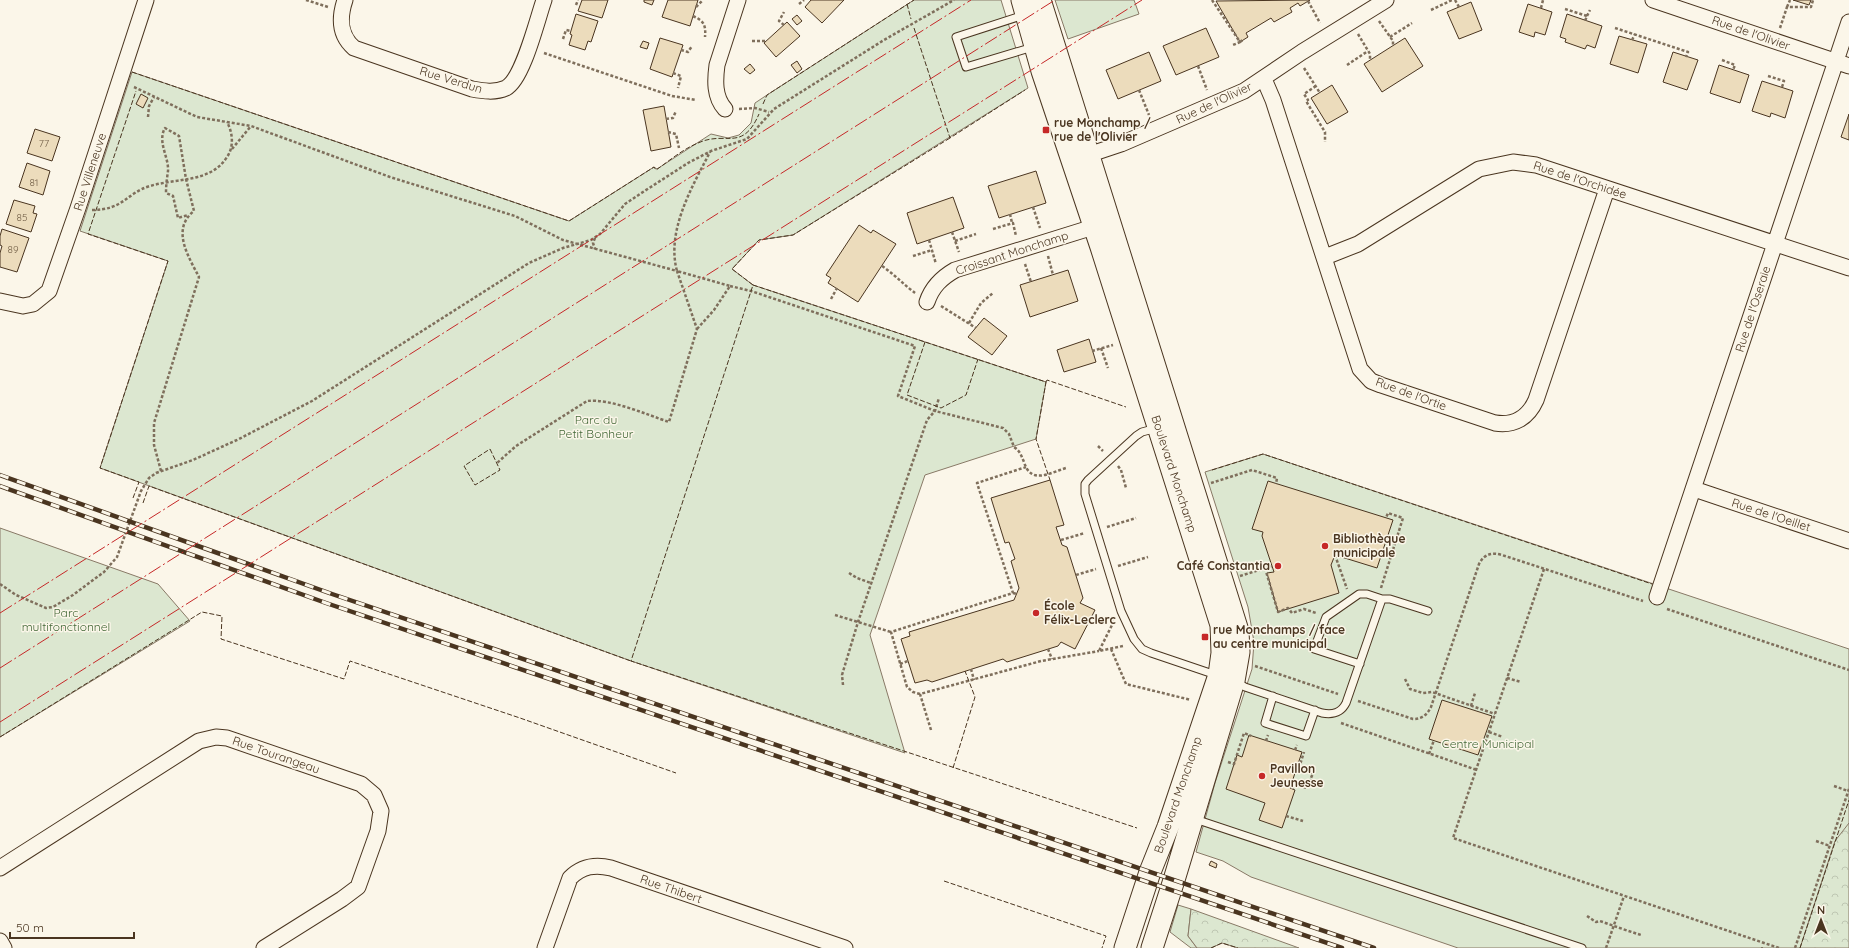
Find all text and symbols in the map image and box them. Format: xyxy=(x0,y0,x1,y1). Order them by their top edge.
street label: Rue de l'Olivier xyxy=(1710,12,1793,53)
street label: Rue Verdun xyxy=(418,63,484,96)
street label: Rue de l'Olivier xyxy=(1173,78,1254,127)
place label: rue Monchamp / rue de l'Olivier xyxy=(1054,115,1151,144)
marker: rue Monchamp / rue de l'Olivier xyxy=(1041,125,1051,135)
street label: Rue Villeneuve xyxy=(70,131,109,213)
house number: 77 xyxy=(39,137,49,150)
street label: Rue de l'Orchidée xyxy=(1532,157,1629,202)
house number: 81 xyxy=(29,176,39,189)
house number: 85 xyxy=(17,211,27,224)
street label: Croissant Monchamp xyxy=(954,227,1070,278)
house number: 89 xyxy=(8,243,19,256)
street label: Rue de l'Oseraie xyxy=(1732,264,1774,354)
street label: Rue de l'Ortie xyxy=(1374,374,1449,413)
park label: Parc du Petit Bonheur xyxy=(559,412,634,441)
street label: Boulevard Monchamp xyxy=(1148,413,1201,534)
street label: Rue de l'Oeillet xyxy=(1730,495,1813,534)
place label: Bibliothèque municipale xyxy=(1333,531,1405,560)
marker: Bibliothèque municipale xyxy=(1320,541,1330,551)
place label: Café Constantia xyxy=(1177,558,1270,573)
marker: Café Constantia xyxy=(1273,561,1283,571)
place label: École Félix-Leclerc xyxy=(1044,598,1116,627)
park label: Parc multifonctionnel xyxy=(22,605,110,634)
marker: École Félix-Leclerc xyxy=(1031,608,1041,618)
place label: rue Monchamps / face au centre municipal xyxy=(1213,622,1345,651)
marker: rue Monchamps / face au centre municipal xyxy=(1200,632,1210,642)
street label: Rue Tourangeau xyxy=(230,733,322,777)
street label: Boulevard Monchamp xyxy=(1151,735,1205,855)
park label: Centre Municipal xyxy=(1442,736,1534,751)
place label: Pavillon Jeunesse xyxy=(1270,761,1324,790)
marker: Pavillon Jeunesse xyxy=(1257,771,1267,781)
street label: Rue Thibert xyxy=(638,871,704,906)
north arrow xyxy=(1801,900,1841,940)
text: N xyxy=(1817,903,1825,917)
scale bar xyxy=(10,914,134,940)
text: 50 m xyxy=(16,920,44,935)

